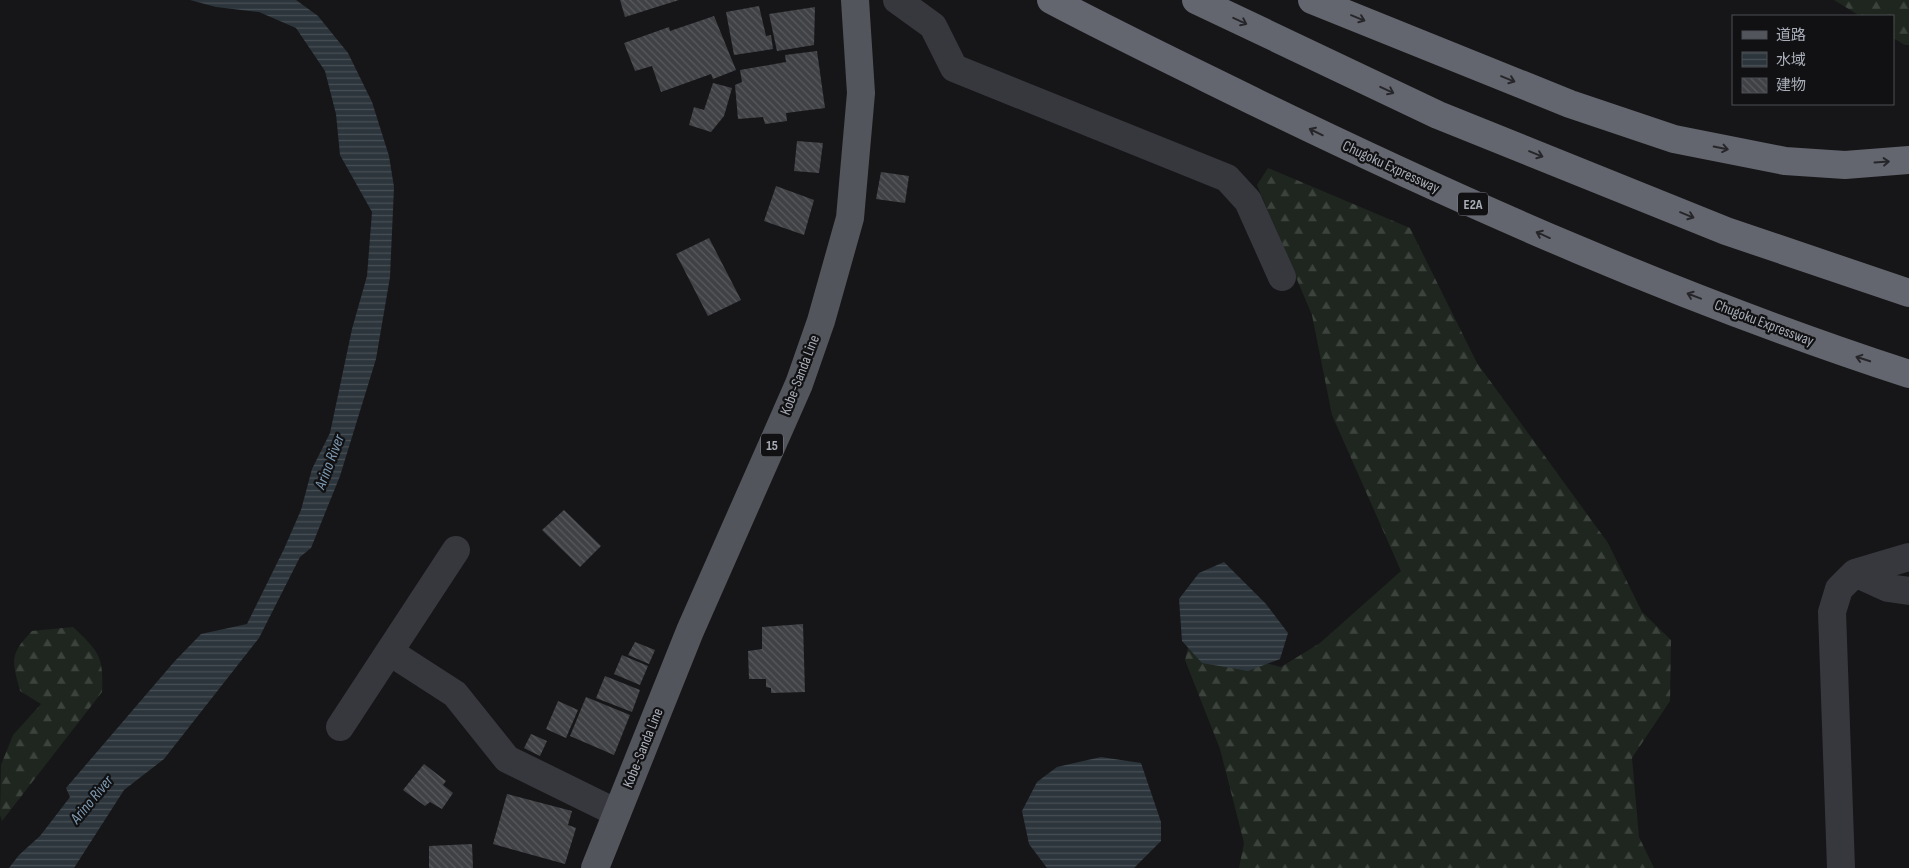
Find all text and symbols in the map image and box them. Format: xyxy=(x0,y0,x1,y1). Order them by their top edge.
one-way arrow xyxy=(1350,15,1365,24)
legend xyxy=(1732,15,1894,105)
one-way arrow xyxy=(1232,17,1247,26)
text: 道路 xyxy=(1776,26,1806,45)
text: 水域 xyxy=(1776,51,1806,70)
one-way arrow xyxy=(1500,75,1515,84)
text: 建物 xyxy=(1776,76,1806,95)
one-way arrow xyxy=(1379,86,1394,96)
one-way arrow xyxy=(1309,126,1324,136)
street label: Chugoku Expressway xyxy=(1339,136,1443,198)
one-way arrow xyxy=(1713,144,1729,153)
one-way arrow xyxy=(1528,150,1543,159)
one-way arrow xyxy=(1874,157,1890,166)
road number: E2A xyxy=(1458,192,1488,215)
one-way arrow xyxy=(1679,211,1694,220)
one-way arrow xyxy=(1536,230,1551,239)
one-way arrow xyxy=(1687,291,1702,301)
street label: Chugoku Expressway xyxy=(1712,295,1817,351)
street label: Kobe-Sanda Line xyxy=(776,332,824,418)
one-way arrow xyxy=(1855,353,1871,363)
water label: Arino River xyxy=(311,432,349,493)
road number: 15 xyxy=(761,434,783,456)
street label: Kobe-Sanda Line xyxy=(618,705,668,791)
water label: Arino River xyxy=(66,772,118,829)

